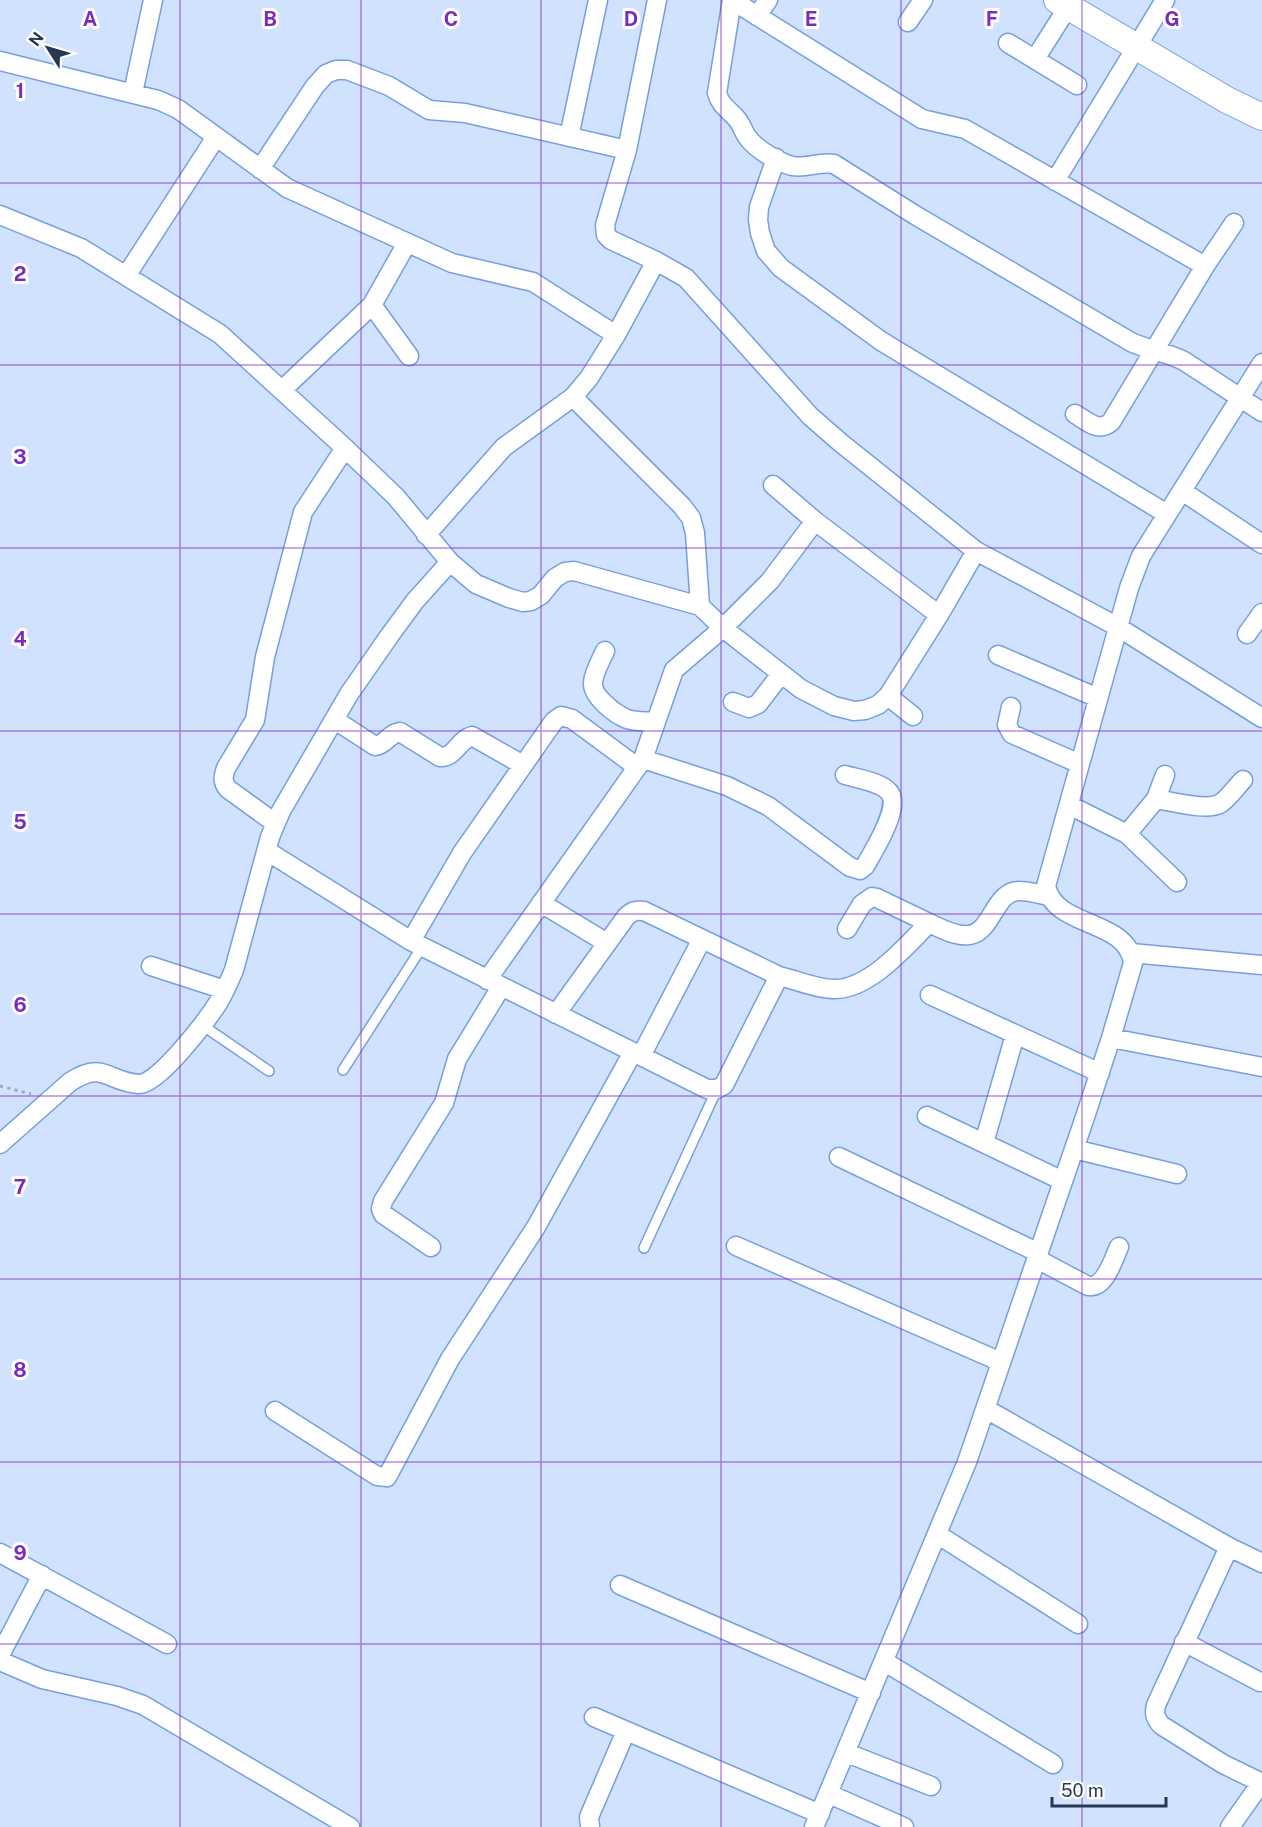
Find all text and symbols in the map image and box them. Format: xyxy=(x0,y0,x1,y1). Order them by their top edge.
text: A xyxy=(83,7,97,31)
text: B xyxy=(263,7,277,31)
text: C xyxy=(444,7,458,31)
text: D xyxy=(624,7,638,31)
text: E xyxy=(805,7,817,31)
text: F xyxy=(986,7,998,31)
text: G xyxy=(1164,7,1180,31)
north arrow xyxy=(18,18,78,78)
text: N xyxy=(25,29,48,50)
text: 1 xyxy=(16,79,24,103)
text: 2 xyxy=(14,262,26,286)
text: 3 xyxy=(13,445,27,469)
text: 4 xyxy=(13,627,27,651)
text: 5 xyxy=(13,810,27,834)
text: 6 xyxy=(13,993,27,1017)
text: 7 xyxy=(14,1175,26,1199)
text: 8 xyxy=(13,1358,27,1382)
text: 9 xyxy=(13,1541,27,1565)
scale bar xyxy=(1052,1770,1166,1808)
text: 50 m xyxy=(1061,1780,1104,1801)

